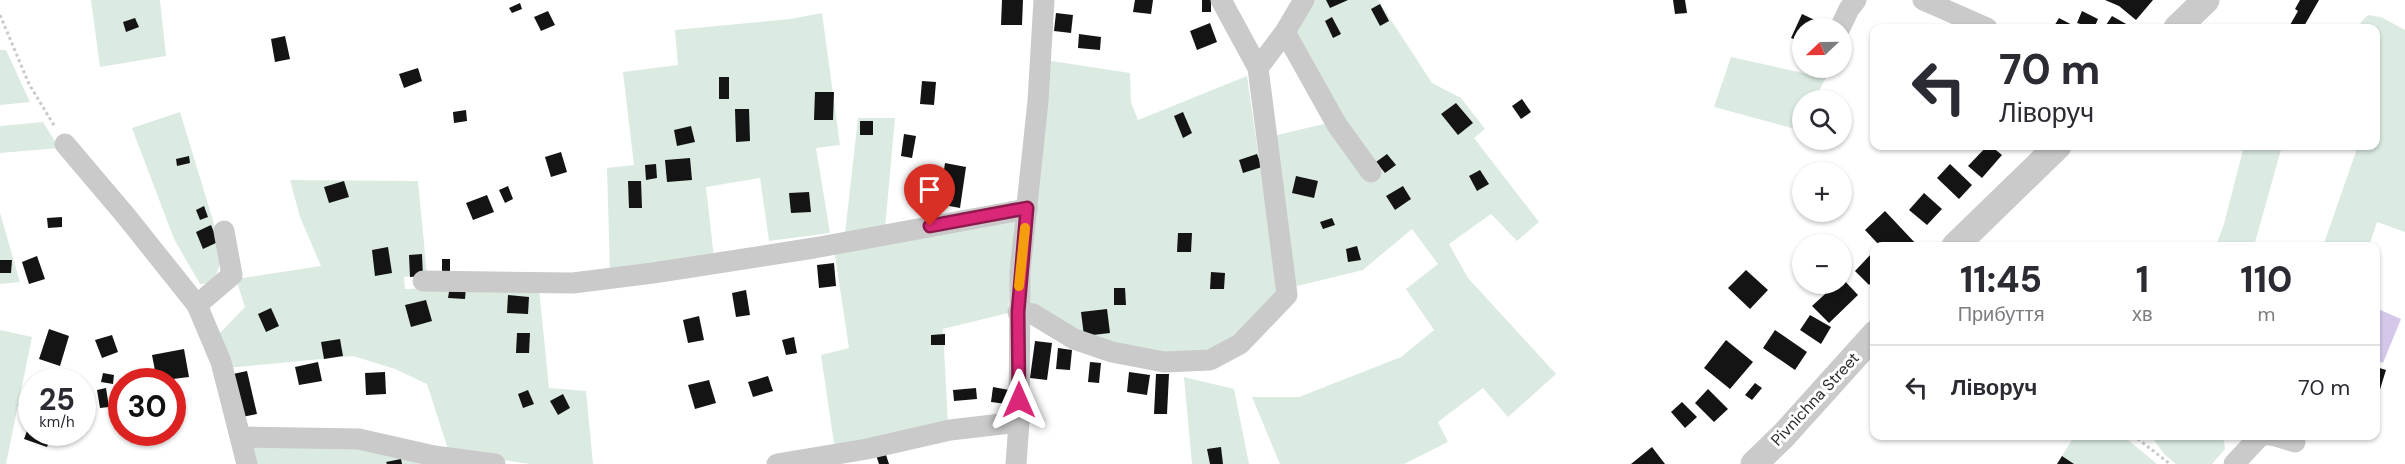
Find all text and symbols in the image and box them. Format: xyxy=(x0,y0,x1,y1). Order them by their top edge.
north arrow xyxy=(1792,18,1852,78)
map controls xyxy=(1792,18,1852,294)
text: 70 m xyxy=(1999,42,2100,97)
icon: left xyxy=(1900,48,1978,126)
button: search xyxy=(1792,90,1852,150)
text: Ліворуч xyxy=(1999,95,2094,130)
button: + xyxy=(1792,162,1852,222)
pin xyxy=(904,164,955,226)
icon: arrive xyxy=(913,173,946,206)
button: − xyxy=(1792,234,1852,294)
text: 11:45 xyxy=(1960,256,2042,303)
text: 1 xyxy=(2136,256,2149,303)
text: 110 xyxy=(2240,256,2292,303)
text: Прибуття xyxy=(1958,301,2044,327)
text: хв xyxy=(2132,301,2153,327)
text: m xyxy=(2257,301,2275,327)
street label: Pivnichna Street xyxy=(1766,348,1864,450)
speed limit sign: 30 xyxy=(108,368,186,446)
position arrow xyxy=(987,368,1051,432)
icon: left xyxy=(1900,371,1933,404)
text: Ліворуч xyxy=(1951,373,2037,402)
text: 70 m xyxy=(2298,373,2350,402)
text: 25 xyxy=(39,380,75,419)
text: km/h xyxy=(39,412,75,432)

